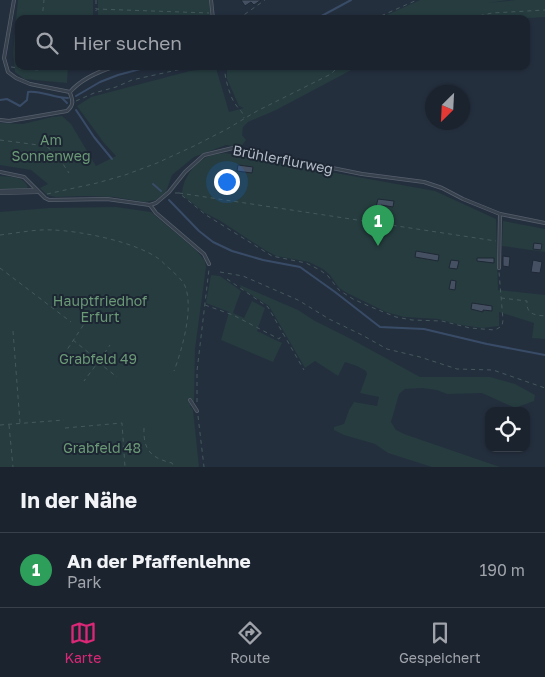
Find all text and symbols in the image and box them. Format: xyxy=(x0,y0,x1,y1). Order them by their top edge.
search box xyxy=(15,15,530,70)
icon: search xyxy=(33,29,61,57)
text: Hier suchen xyxy=(73,31,182,54)
north arrow xyxy=(425,85,470,130)
park label: Am Sonnenweg xyxy=(11,131,91,164)
street label: Brühlerflurweg xyxy=(231,141,335,177)
your location xyxy=(214,169,240,195)
pin: 1 xyxy=(362,205,394,246)
park label: Hauptfriedhof Erfurt xyxy=(53,292,147,325)
park label: Grabfeld 49 xyxy=(59,350,137,367)
map controls xyxy=(485,407,530,452)
button: locate xyxy=(485,407,530,452)
park label: Grabfeld 48 xyxy=(63,439,141,456)
text: In der Nähe xyxy=(20,487,137,513)
text: An der Pfaffenlehne xyxy=(67,549,251,572)
text: 1 xyxy=(32,560,40,580)
text: 190 m xyxy=(479,560,525,580)
text: Park xyxy=(67,572,102,592)
tab: Karte xyxy=(64,619,101,666)
tab: Route xyxy=(230,619,270,666)
tab: Gespeichert xyxy=(399,619,481,666)

